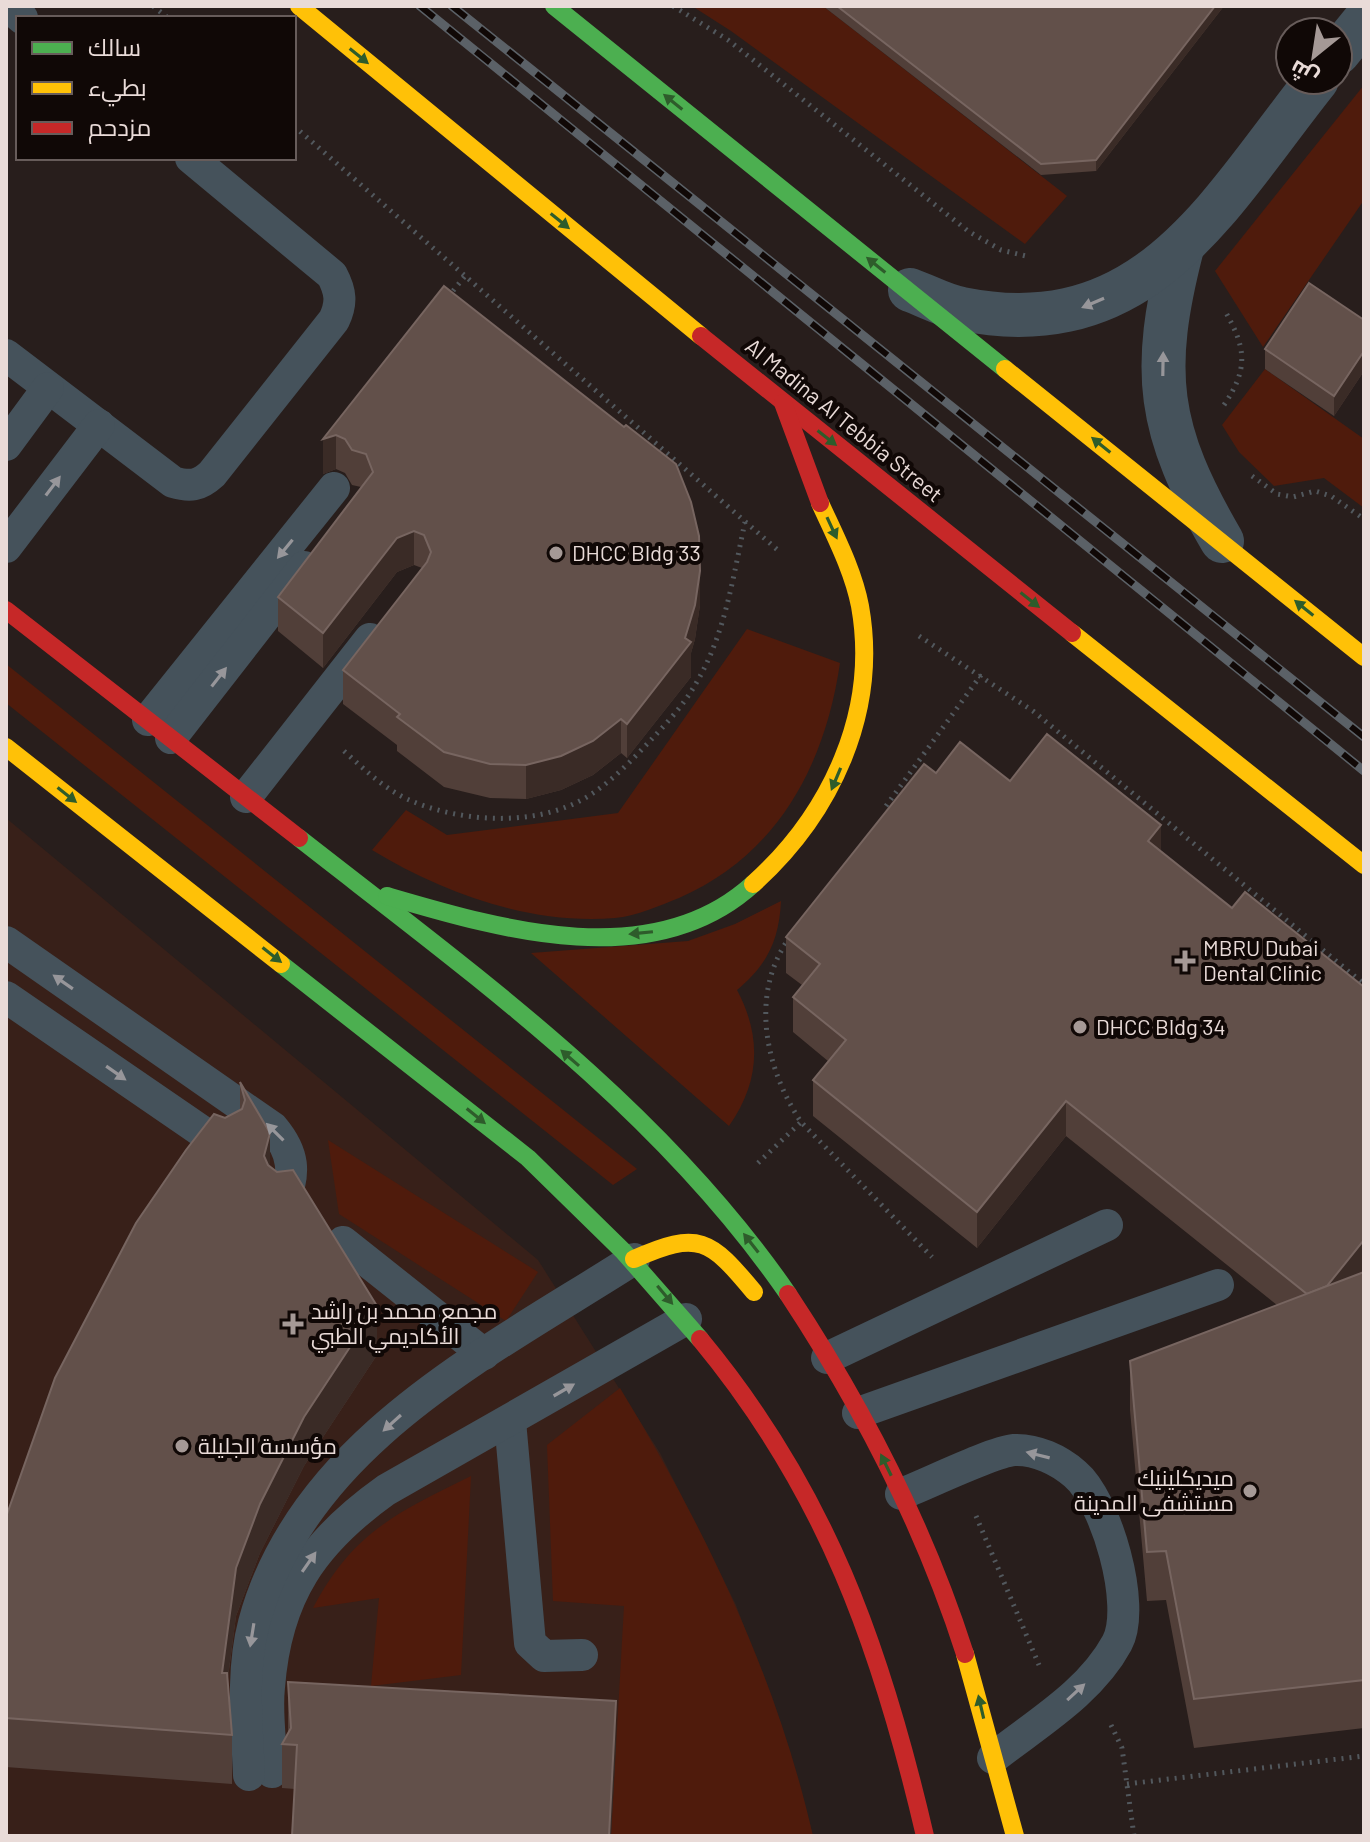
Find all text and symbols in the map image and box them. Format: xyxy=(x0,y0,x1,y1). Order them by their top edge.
legend xyxy=(16,16,296,160)
north arrow xyxy=(1274,16,1354,96)
text: سالك xyxy=(88,32,141,61)
one-way arrow xyxy=(349,47,370,64)
text: ش xyxy=(1285,54,1323,93)
text: بطيء xyxy=(88,72,147,107)
one-way arrow xyxy=(663,94,683,111)
text: مزدحم xyxy=(88,112,151,144)
one-way arrow xyxy=(550,212,571,229)
one-way arrow xyxy=(866,257,886,274)
one-way arrow xyxy=(1081,297,1105,310)
street label: Al Madina Al Tebbia Street xyxy=(741,332,948,507)
one-way arrow xyxy=(1157,351,1169,376)
one-way arrow xyxy=(817,429,837,446)
one-way arrow xyxy=(1091,437,1111,453)
one-way arrow xyxy=(44,476,60,496)
one-way arrow xyxy=(825,516,838,540)
one-way arrow xyxy=(277,539,294,559)
place label: DHCC Bldg 33 xyxy=(572,539,701,565)
marker: DHCC Bldg 33 xyxy=(547,544,565,562)
one-way arrow xyxy=(1020,591,1040,608)
one-way arrow xyxy=(1294,600,1314,617)
one-way arrow xyxy=(210,667,227,687)
one-way arrow xyxy=(830,767,843,790)
one-way arrow xyxy=(57,787,77,803)
one-way arrow xyxy=(628,926,653,939)
place label: MBRU Dubai Dental Clinic xyxy=(1203,934,1322,985)
one-way arrow xyxy=(262,947,282,963)
marker: MBRU Dubai Dental Clinic xyxy=(1174,950,1196,972)
one-way arrow xyxy=(53,975,74,990)
place label: DHCC Bldg 34 xyxy=(1096,1013,1226,1039)
marker: DHCC Bldg 34 xyxy=(1071,1018,1089,1036)
one-way arrow xyxy=(560,1050,580,1067)
one-way arrow xyxy=(106,1065,127,1080)
one-way arrow xyxy=(466,1108,486,1124)
one-way arrow xyxy=(266,1124,285,1142)
one-way arrow xyxy=(743,1233,760,1253)
one-way arrow xyxy=(656,1284,673,1304)
place label: مجمع محمد بن راشد الأكاديمي الطبي xyxy=(311,1297,497,1353)
marker: مجمع محمد بن راشد الأكاديمي الطبي xyxy=(282,1313,304,1335)
one-way arrow xyxy=(553,1383,575,1397)
one-way arrow xyxy=(382,1413,401,1431)
place label: مؤسسة الجليلة xyxy=(198,1432,337,1459)
marker: مؤسسة الجليلة xyxy=(173,1437,191,1455)
one-way arrow xyxy=(1026,1449,1051,1461)
one-way arrow xyxy=(880,1453,893,1476)
place label: ميديكلينيك مستشفى المدينة xyxy=(1074,1464,1234,1517)
marker: ميديكلينيك مستشفى المدينة xyxy=(1241,1482,1259,1500)
one-way arrow xyxy=(301,1552,316,1573)
one-way arrow xyxy=(245,1623,258,1648)
one-way arrow xyxy=(1066,1684,1085,1702)
one-way arrow xyxy=(974,1694,987,1719)

